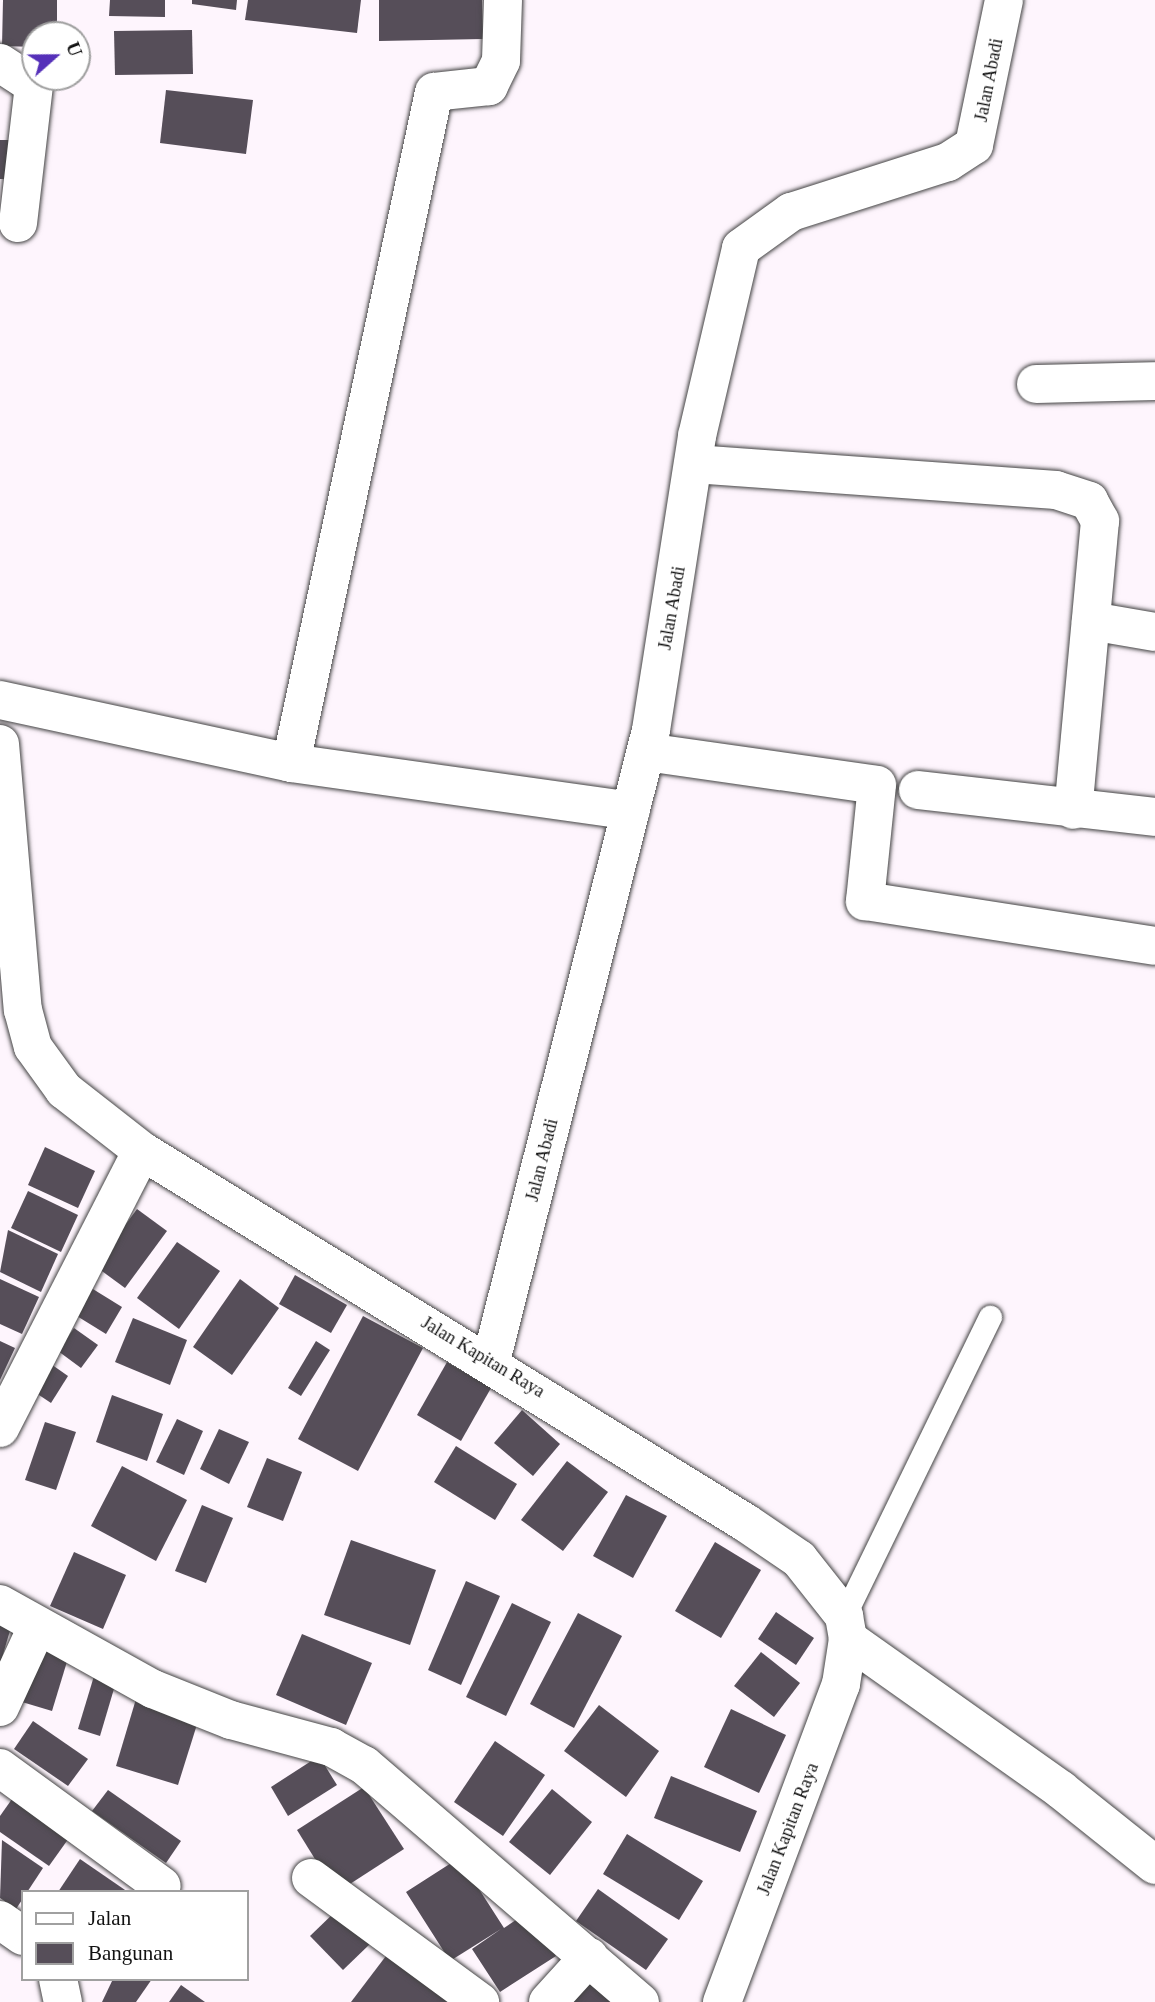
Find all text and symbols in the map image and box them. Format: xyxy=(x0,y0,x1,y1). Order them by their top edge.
north arrow xyxy=(21,21,91,91)
street label: Jalan Abadi xyxy=(970,36,1008,124)
text: U xyxy=(62,39,86,59)
street label: Jalan Abadi xyxy=(654,564,690,652)
street label: Jalan Abadi xyxy=(521,1116,563,1204)
street label: Jalan Kapitan Raya xyxy=(417,1312,549,1402)
street label: Jalan Kapitan Raya xyxy=(753,1760,823,1898)
legend xyxy=(21,1890,248,1981)
text: Jalan xyxy=(88,1906,131,1930)
text: Bangunan xyxy=(88,1941,173,1965)

